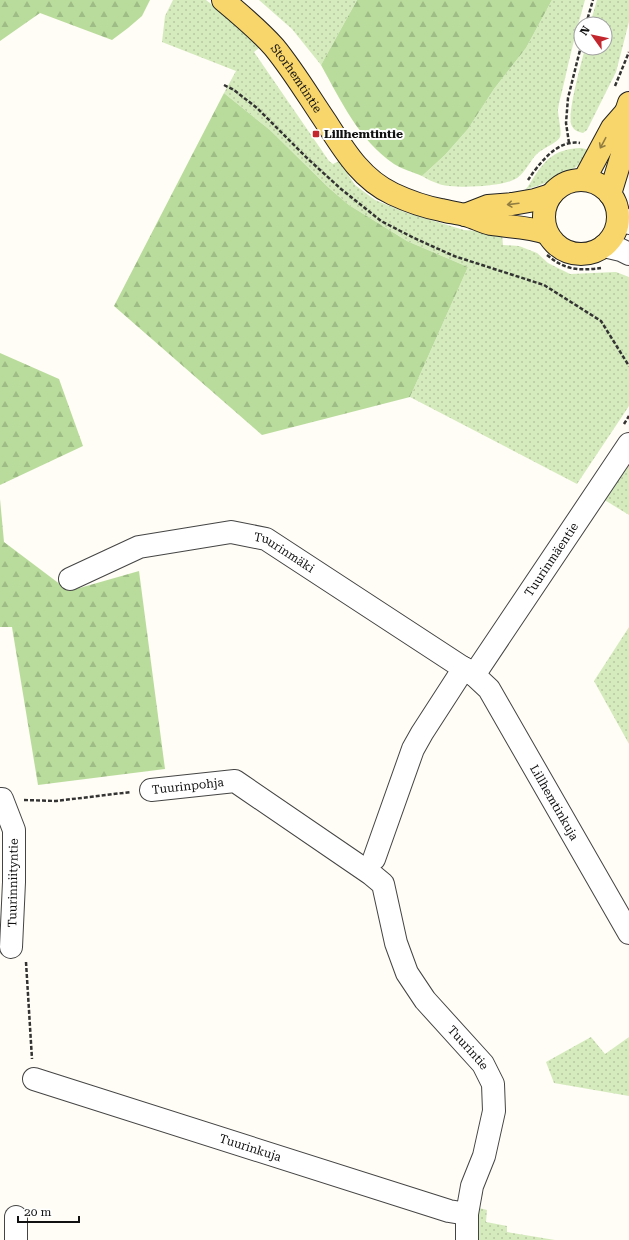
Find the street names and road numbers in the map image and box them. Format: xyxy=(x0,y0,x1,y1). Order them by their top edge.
street label: Storhemtintie xyxy=(268,41,325,116)
street label: Tuurinmäentie xyxy=(522,520,581,599)
street label: Tuurinmäki xyxy=(253,530,317,576)
street label: Lillhemtinkuja xyxy=(527,762,582,843)
street label: Tuurinpohja xyxy=(151,775,225,797)
street label: Tuurinniityntie xyxy=(5,838,21,928)
street label: Tuurintie xyxy=(445,1023,492,1072)
street label: Tuurinkuja xyxy=(218,1131,284,1164)

